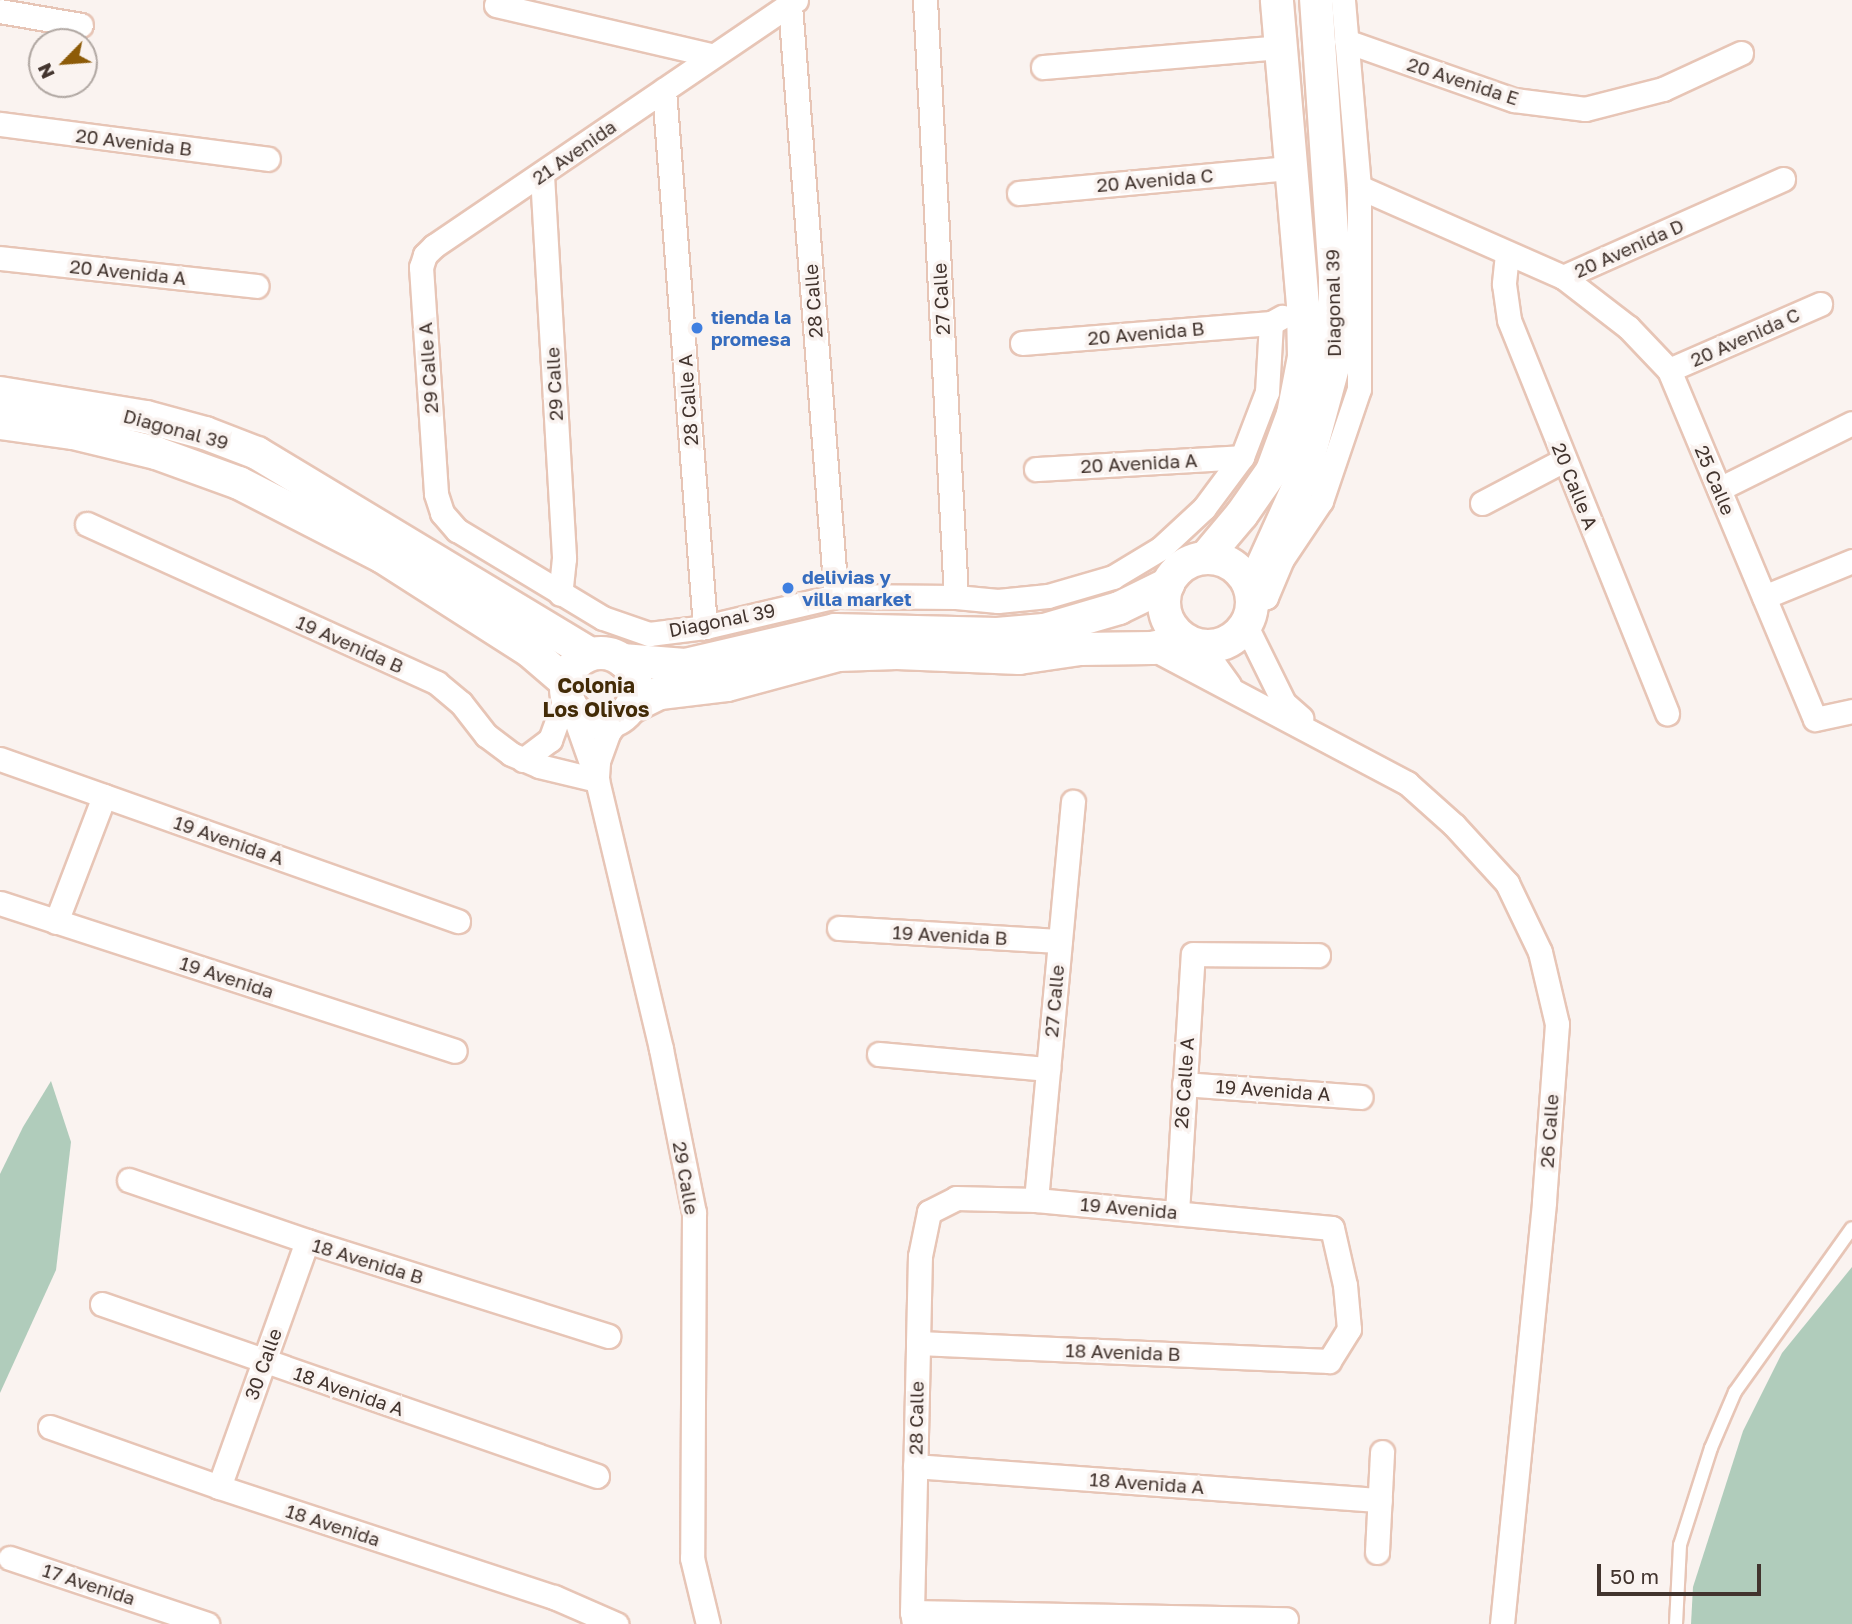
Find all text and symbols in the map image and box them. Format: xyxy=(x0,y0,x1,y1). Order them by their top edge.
north arrow xyxy=(28,28,98,98)
street label: 20 Avenida E xyxy=(1404,52,1522,110)
text: N xyxy=(32,60,59,83)
street label: 21 Avenida xyxy=(528,115,620,189)
street label: 20 Avenida B xyxy=(74,124,194,160)
street label: 20 Avenida C xyxy=(1096,164,1214,196)
street label: 20 Avenida D xyxy=(1571,214,1687,282)
street label: Diagonal 39 xyxy=(1321,249,1345,357)
street label: 20 Avenida A xyxy=(69,255,187,289)
street label: 27 Calle xyxy=(928,262,954,336)
street label: 28 Calle xyxy=(799,263,827,339)
street label: 20 Avenida C xyxy=(1687,303,1803,371)
place label: tienda la promesa xyxy=(711,306,791,350)
street label: 20 Avenida B xyxy=(1087,317,1205,349)
marker: tienda la promesa xyxy=(689,320,705,336)
street label: 29 Calle A xyxy=(413,322,443,414)
street label: 29 Calle xyxy=(541,346,567,422)
street label: 28 Calle A xyxy=(673,354,703,446)
street label: Diagonal 39 xyxy=(121,404,231,454)
street label: 20 Calle A xyxy=(1547,439,1603,533)
street label: 25 Calle xyxy=(1690,442,1740,518)
street label: 20 Avenida A xyxy=(1080,449,1198,477)
place label: delivias y villa market xyxy=(802,566,912,610)
marker: delivias y villa market xyxy=(780,580,796,596)
street label: Diagonal 39 xyxy=(667,598,777,642)
street label: 19 Avenida B xyxy=(293,610,407,678)
district label: Colonia Los Olivos xyxy=(542,672,650,722)
street label: 19 Avenida A xyxy=(171,810,287,870)
street label: 19 Avenida B xyxy=(892,921,1008,949)
street label: 19 Avenida xyxy=(177,951,277,1003)
street label: 27 Calle xyxy=(1039,964,1069,1038)
street label: 26 Calle A xyxy=(1169,1037,1199,1129)
street label: 19 Avenida A xyxy=(1215,1075,1331,1105)
street label: 26 Calle xyxy=(1535,1093,1563,1169)
street label: 29 Calle xyxy=(668,1140,704,1216)
street label: 19 Avenida xyxy=(1079,1192,1179,1224)
street label: 18 Avenida B xyxy=(310,1233,426,1289)
street label: 30 Calle xyxy=(240,1325,286,1403)
street label: 18 Avenida B xyxy=(1065,1339,1181,1365)
street label: 18 Avenida A xyxy=(291,1361,407,1421)
street label: 28 Calle xyxy=(904,1381,928,1455)
street label: 18 Avenida A xyxy=(1089,1468,1205,1498)
street label: 18 Avenida xyxy=(283,1499,383,1551)
scale bar xyxy=(1600,1550,1764,1594)
street label: 17 Avenida xyxy=(40,1558,138,1610)
text: 50 m xyxy=(1610,1563,1659,1589)

